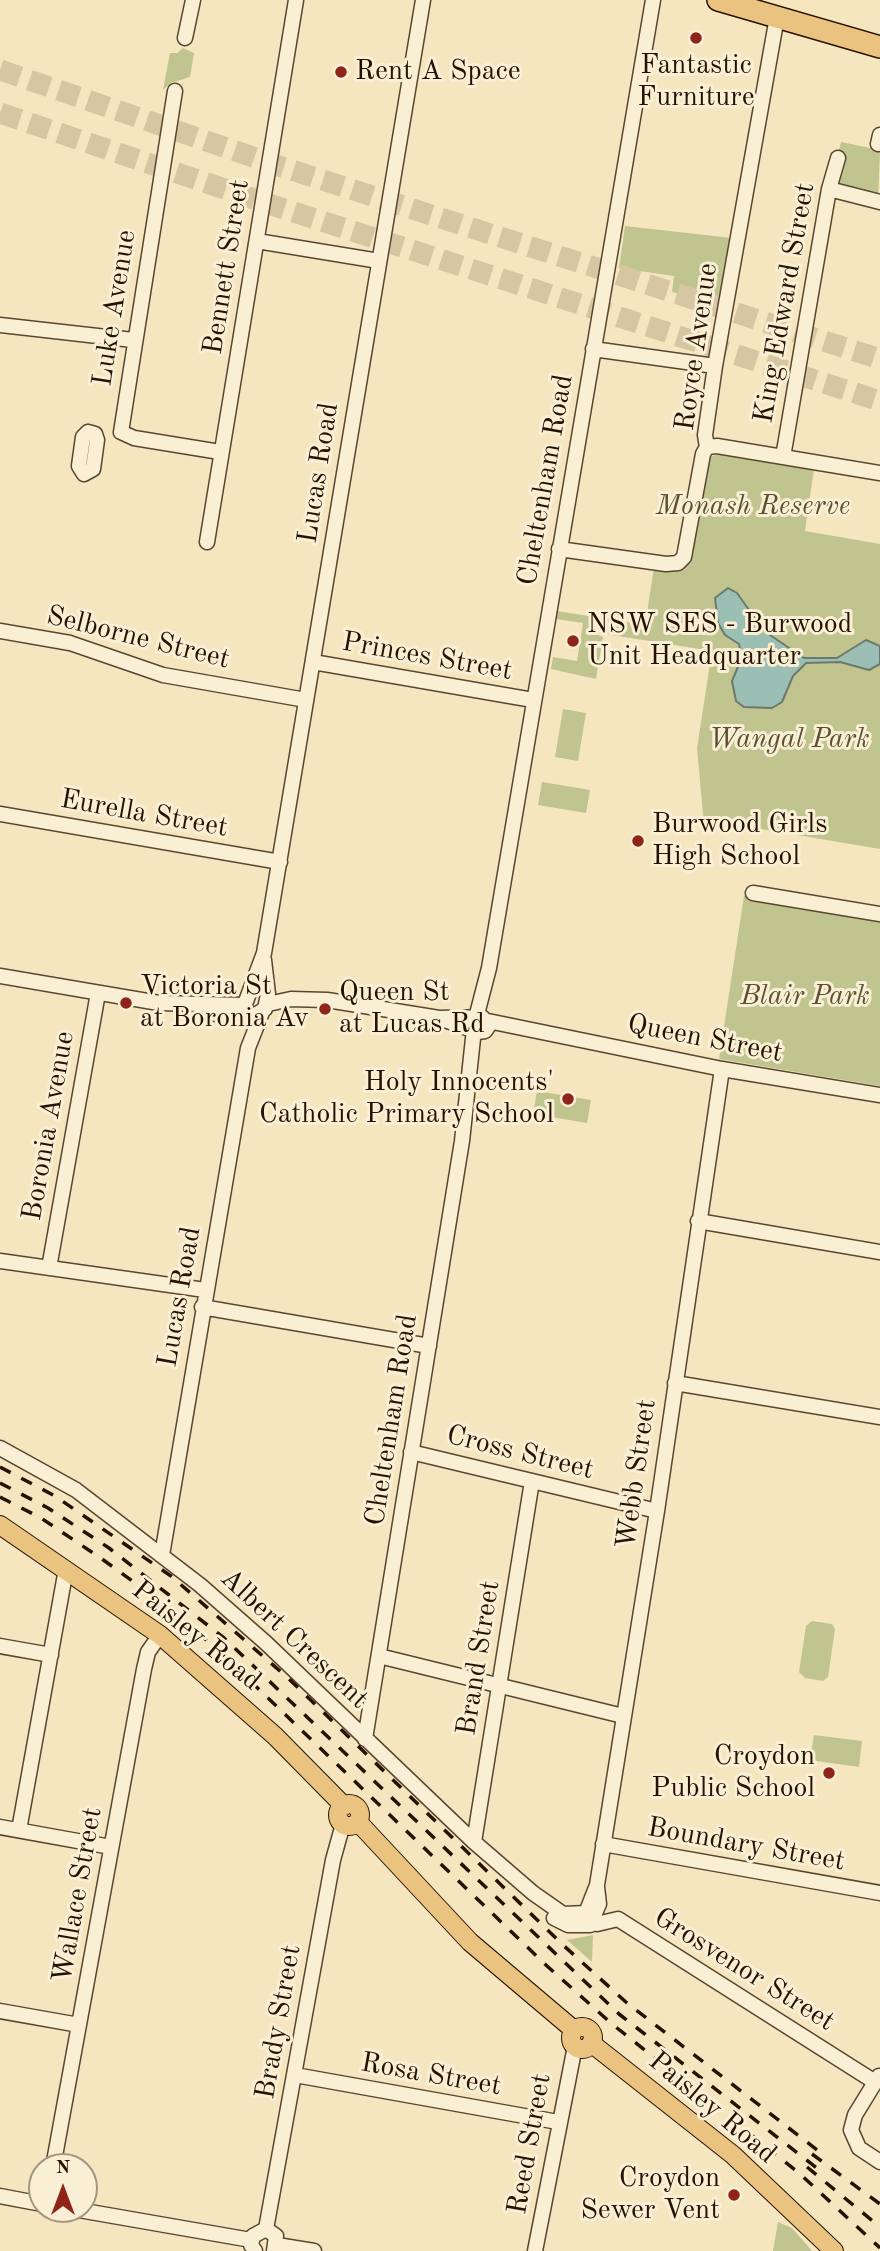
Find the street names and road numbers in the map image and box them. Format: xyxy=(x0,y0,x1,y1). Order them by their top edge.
street label: Bennett Street xyxy=(197,177,257,357)
street label: King Edward Street xyxy=(747,180,823,426)
street label: Luke Avenue xyxy=(86,227,144,389)
street label: Royce Avenue xyxy=(669,261,725,433)
street label: Cheltenham Road xyxy=(511,372,581,588)
street label: Lucas Road xyxy=(291,400,347,546)
street label: Selborne Street xyxy=(43,599,233,677)
street label: Princes Street xyxy=(339,625,515,689)
street label: Eurella Street xyxy=(58,783,230,845)
street label: Queen Street xyxy=(625,1007,785,1071)
street label: Boronia Avenue xyxy=(16,1029,82,1223)
street label: Lucas Road xyxy=(151,1224,209,1370)
street label: Cheltenham Road xyxy=(359,1312,425,1528)
street label: Webb Street xyxy=(610,1397,664,1551)
street label: Cross Street xyxy=(443,1418,597,1488)
street label: Albert Crescent xyxy=(213,1562,375,1716)
street label: Paisley Road xyxy=(124,1574,268,1698)
street label: Brand Street xyxy=(450,1578,508,1738)
street label: Wallace Street xyxy=(46,1805,110,1985)
street label: Boundary Street xyxy=(645,1811,847,1879)
street label: Grosvenor Street xyxy=(648,1901,840,2039)
street label: Brady Street xyxy=(249,1942,309,2102)
street label: Paisley Road xyxy=(641,2045,783,2171)
street label: Rosa Street xyxy=(358,2046,504,2104)
street label: Reed Street xyxy=(501,2071,559,2217)

